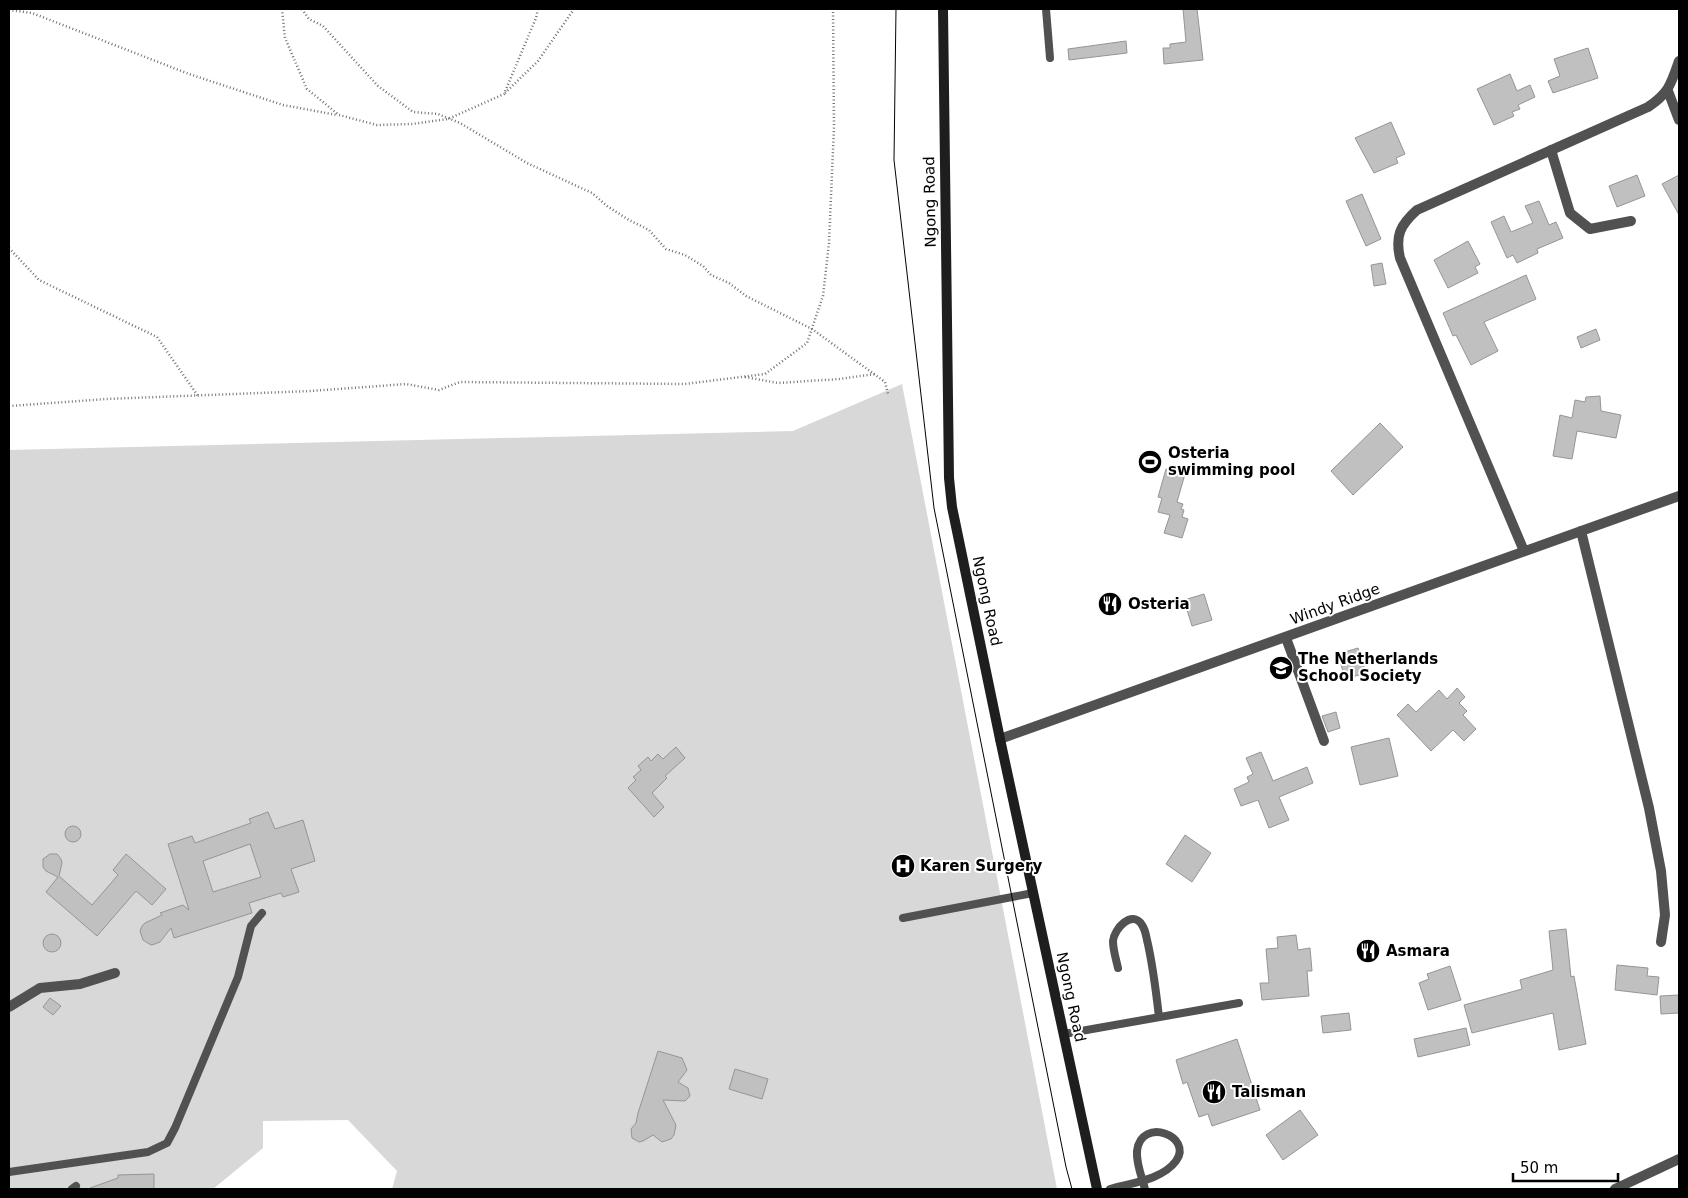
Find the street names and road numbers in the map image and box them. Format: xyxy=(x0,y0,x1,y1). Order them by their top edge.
street label: Ngong Road xyxy=(920,156,940,248)
street label: Ngong Road xyxy=(969,554,1005,648)
street label: Windy Ridge xyxy=(1288,579,1382,629)
street label: Ngong Road xyxy=(1053,950,1089,1044)

